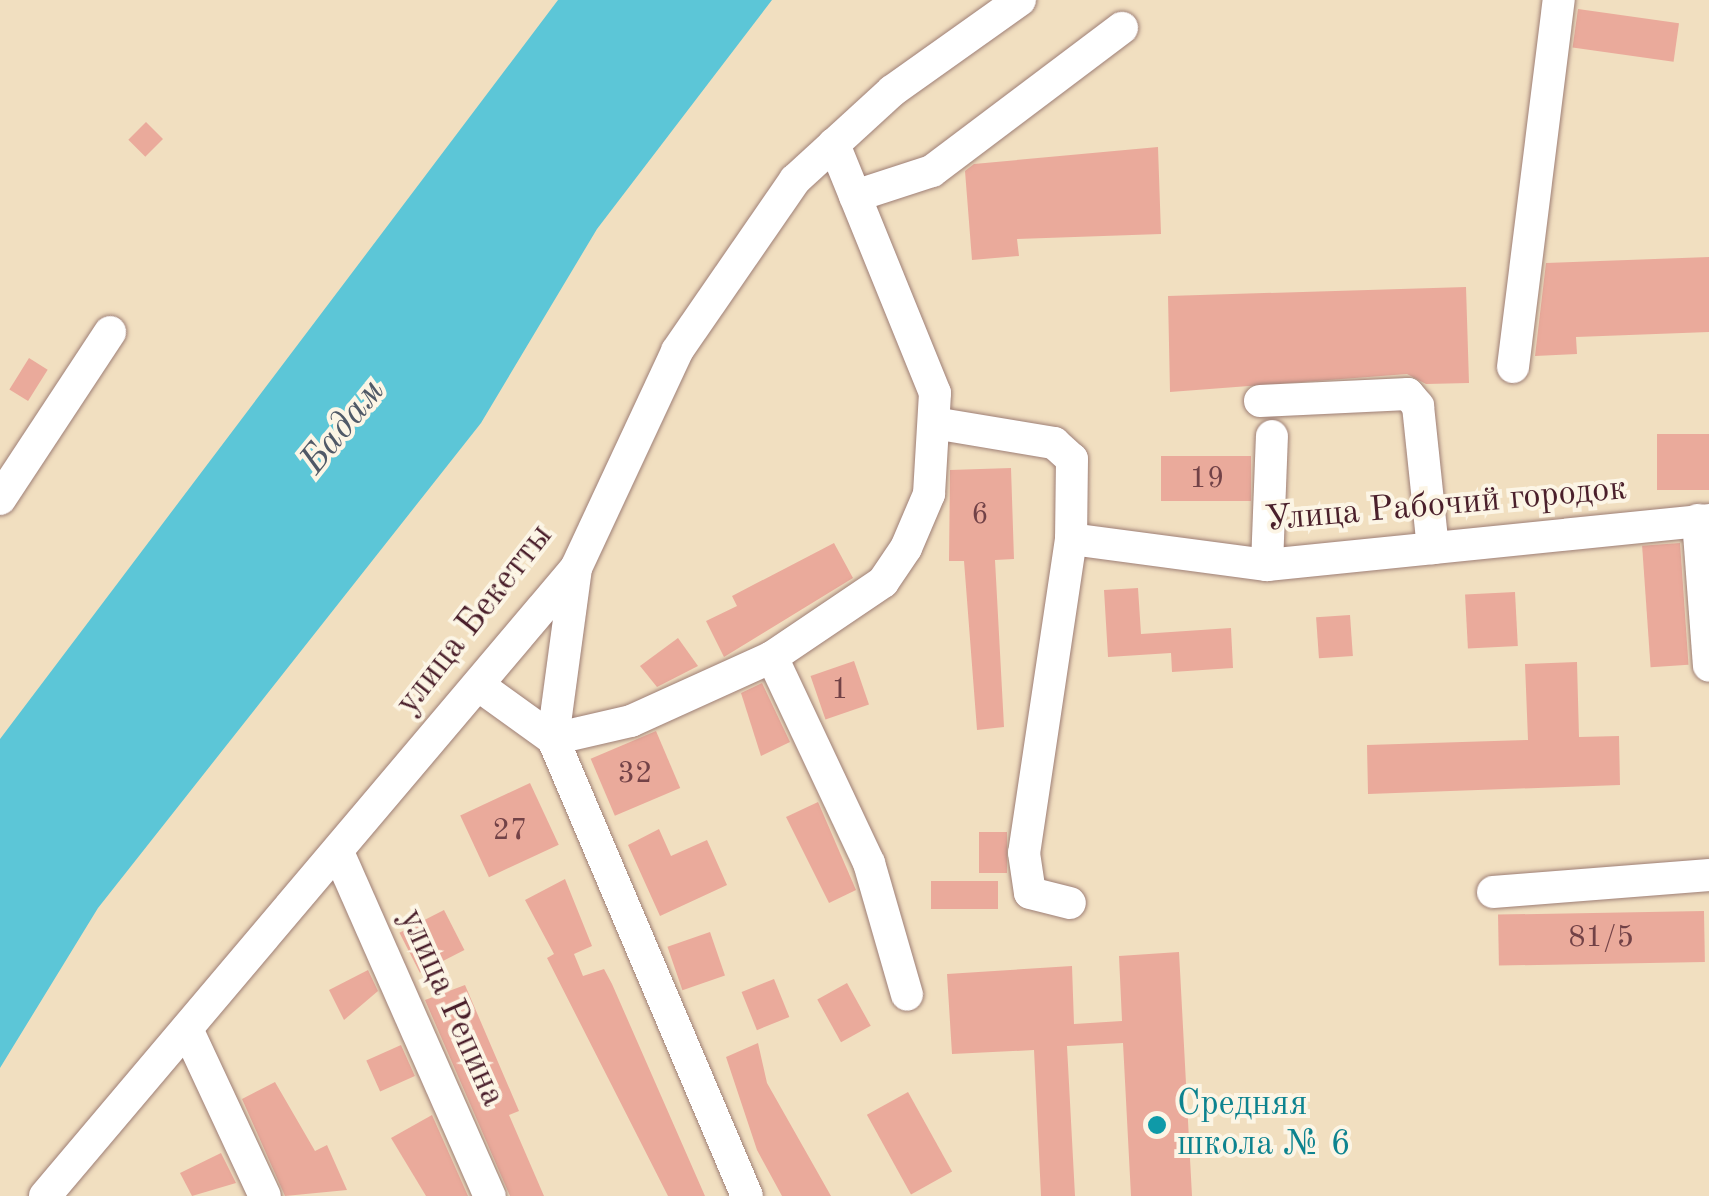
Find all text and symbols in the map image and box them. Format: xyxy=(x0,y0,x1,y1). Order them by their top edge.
water label: Бадам xyxy=(292,370,396,484)
house number: 19 xyxy=(1190,461,1224,497)
street label: Улица Рабочий городок xyxy=(1263,468,1629,542)
house number: 6 xyxy=(971,497,989,533)
street label: улица Бекетты xyxy=(388,516,562,724)
house number: 1 xyxy=(831,672,849,708)
house number: 32 xyxy=(618,756,652,792)
house number: 27 xyxy=(493,813,527,849)
street label: улица Репина xyxy=(389,903,513,1113)
house number: 81/5 xyxy=(1568,920,1634,956)
place label: Средняя школа № 6 xyxy=(1177,1084,1351,1166)
marker: Средняя школа № 6 xyxy=(1146,1114,1168,1136)

